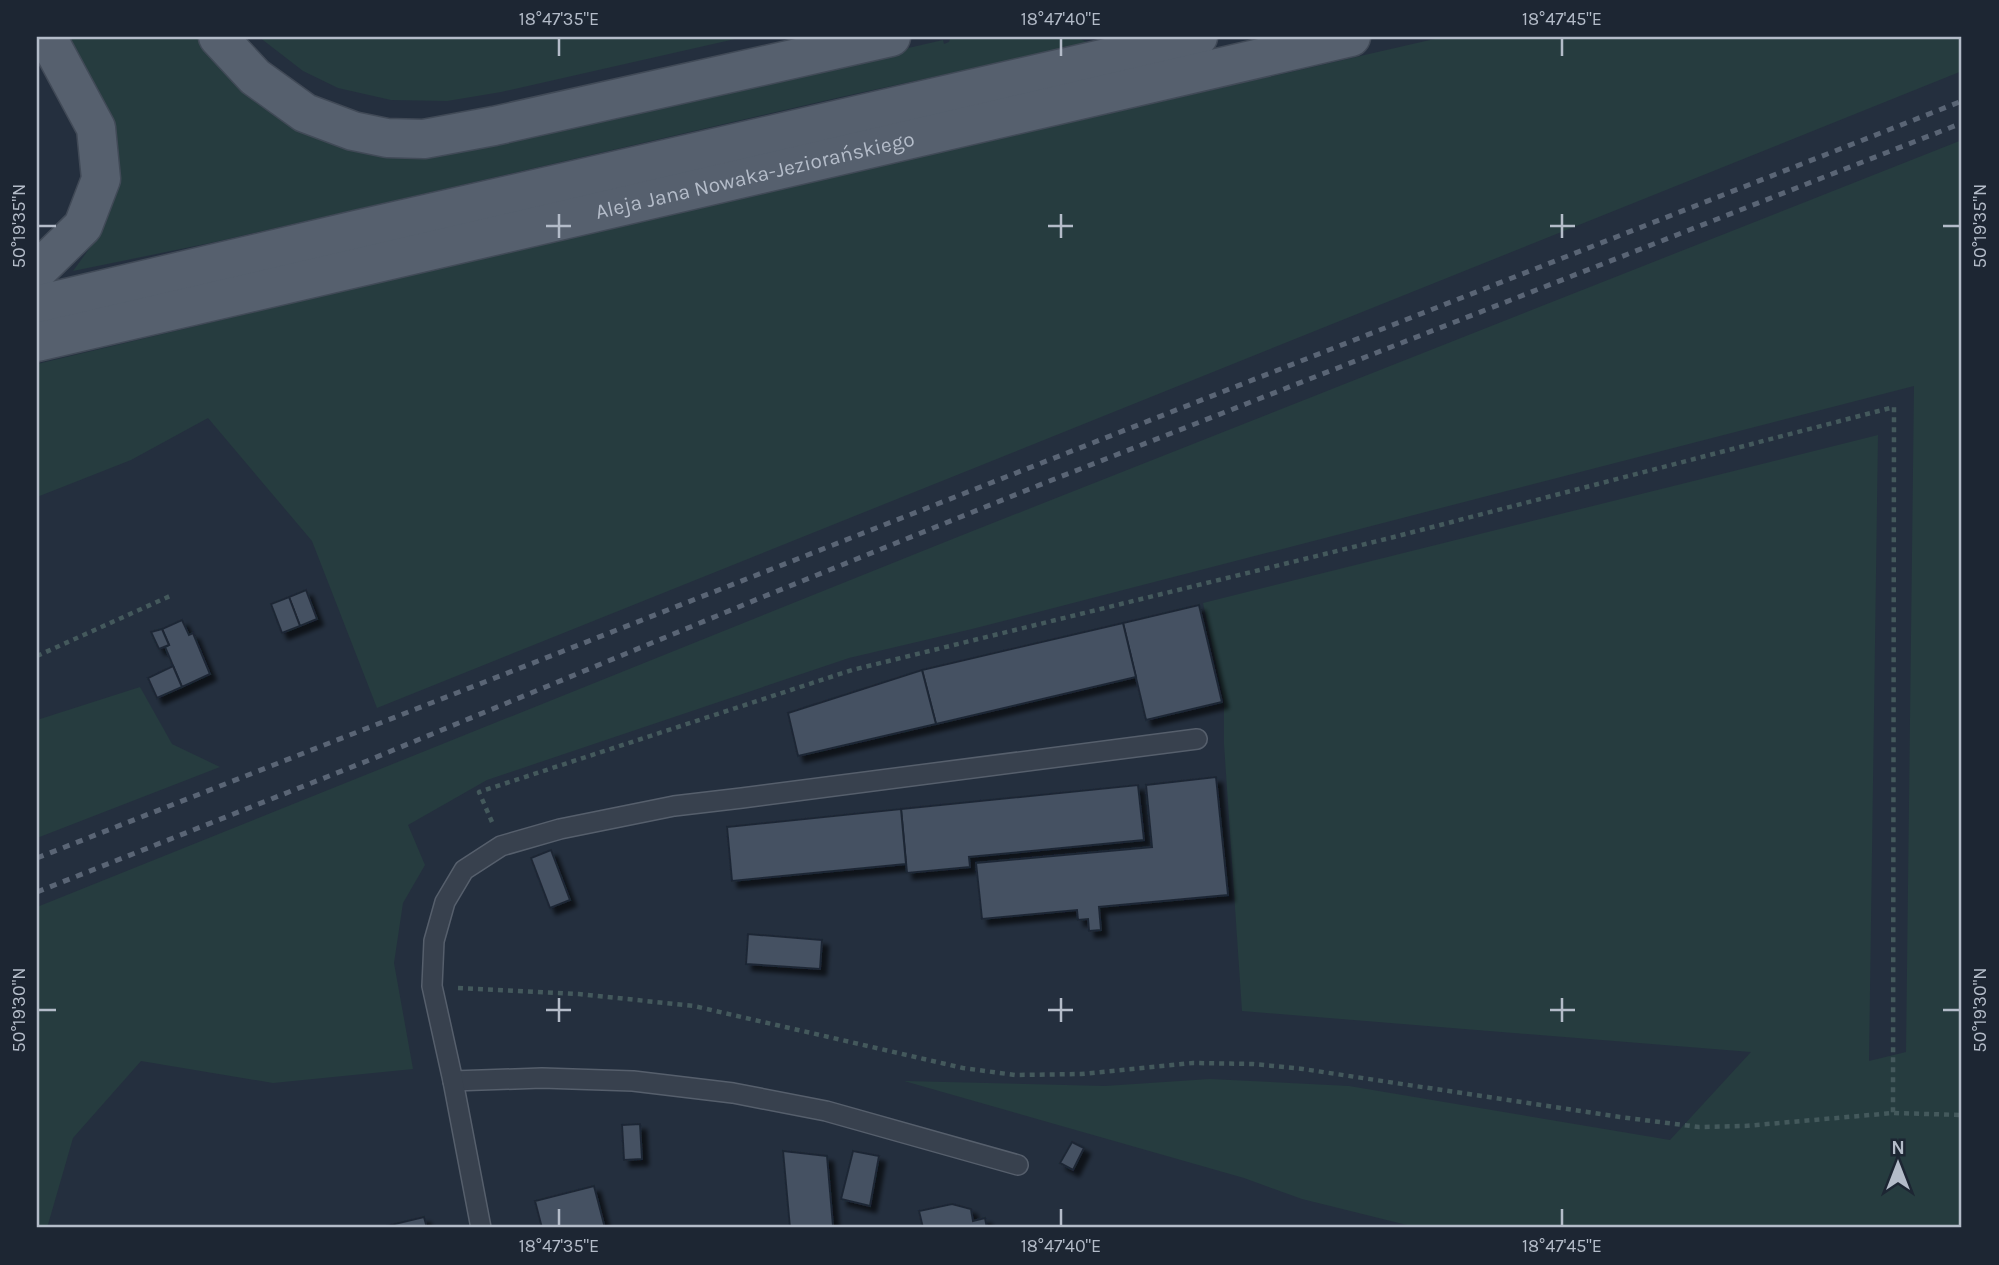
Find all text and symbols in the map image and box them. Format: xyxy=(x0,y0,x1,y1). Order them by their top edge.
text: 18°47'35"E xyxy=(519,8,599,30)
text: 18°47'40"E xyxy=(1021,8,1101,30)
text: 18°47'45"E xyxy=(1522,8,1602,30)
street label: Aleja Jana Nowaka-Jeziorańskiego xyxy=(593,127,917,224)
text: 50°19'35"N xyxy=(8,184,30,268)
text: 50°19'35"N xyxy=(1969,184,1991,268)
text: 50°19'30"N xyxy=(8,968,30,1052)
text: 50°19'30"N xyxy=(1969,968,1991,1052)
north arrow xyxy=(1862,1128,1932,1198)
text: N xyxy=(1891,1137,1905,1159)
text: 18°47'35"E xyxy=(519,1235,599,1257)
text: 18°47'40"E xyxy=(1021,1235,1101,1257)
text: 18°47'45"E xyxy=(1522,1235,1602,1257)

